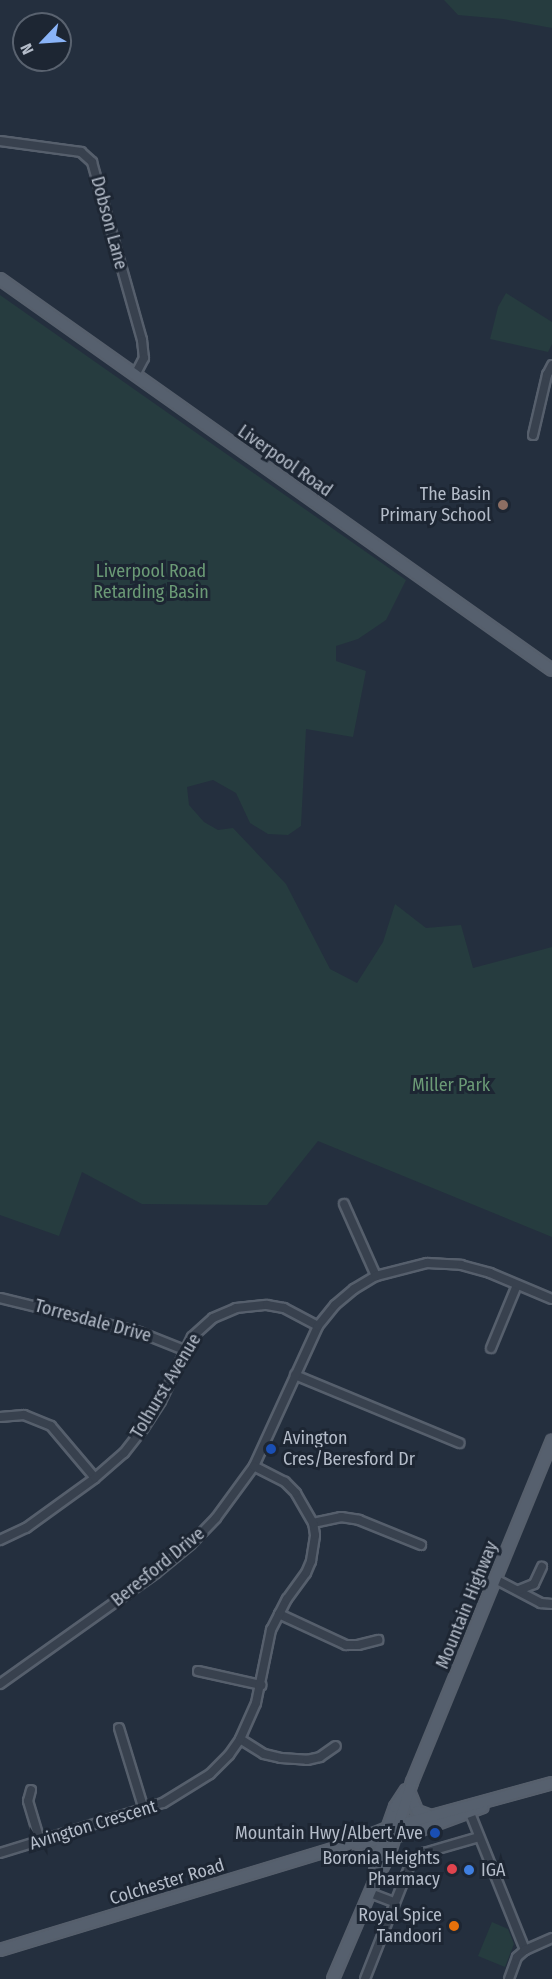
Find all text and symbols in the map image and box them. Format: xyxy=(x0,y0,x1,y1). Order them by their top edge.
north arrow xyxy=(12,12,72,72)
text: N xyxy=(16,41,38,57)
street label: Dobson Lane xyxy=(86,174,132,272)
street label: Liverpool Road xyxy=(234,420,336,502)
place label: The Basin Primary School xyxy=(380,484,491,526)
marker: The Basin Primary School xyxy=(496,498,510,512)
park label: Liverpool Road Retarding Basin xyxy=(93,561,209,604)
park label: Miller Park xyxy=(412,1074,490,1096)
street label: Torresdale Drive xyxy=(32,1295,154,1347)
street label: Tolhurst Avenue xyxy=(126,1330,206,1442)
place label: Avington Cres/Beresford Dr xyxy=(283,1428,415,1470)
marker: Avington Cres/Beresford Dr xyxy=(264,1442,278,1456)
street label: Beresford Drive xyxy=(107,1523,209,1611)
street label: Mountain Highway xyxy=(432,1538,502,1672)
street label: Avington Crescent xyxy=(27,1795,159,1855)
place label: Mountain Hwy/Albert Ave xyxy=(235,1822,423,1844)
marker: Mountain Hwy/Albert Ave xyxy=(428,1826,442,1840)
place label: Boronia Heights Pharmacy xyxy=(323,1848,440,1890)
street label: Colchester Road xyxy=(107,1854,227,1910)
place label: IGA xyxy=(481,1859,505,1881)
marker: Boronia Heights Pharmacy xyxy=(445,1862,459,1876)
marker: IGA xyxy=(462,1863,476,1877)
place label: Royal Spice Tandoori xyxy=(358,1905,442,1948)
marker: Royal Spice Tandoori xyxy=(447,1919,461,1933)

